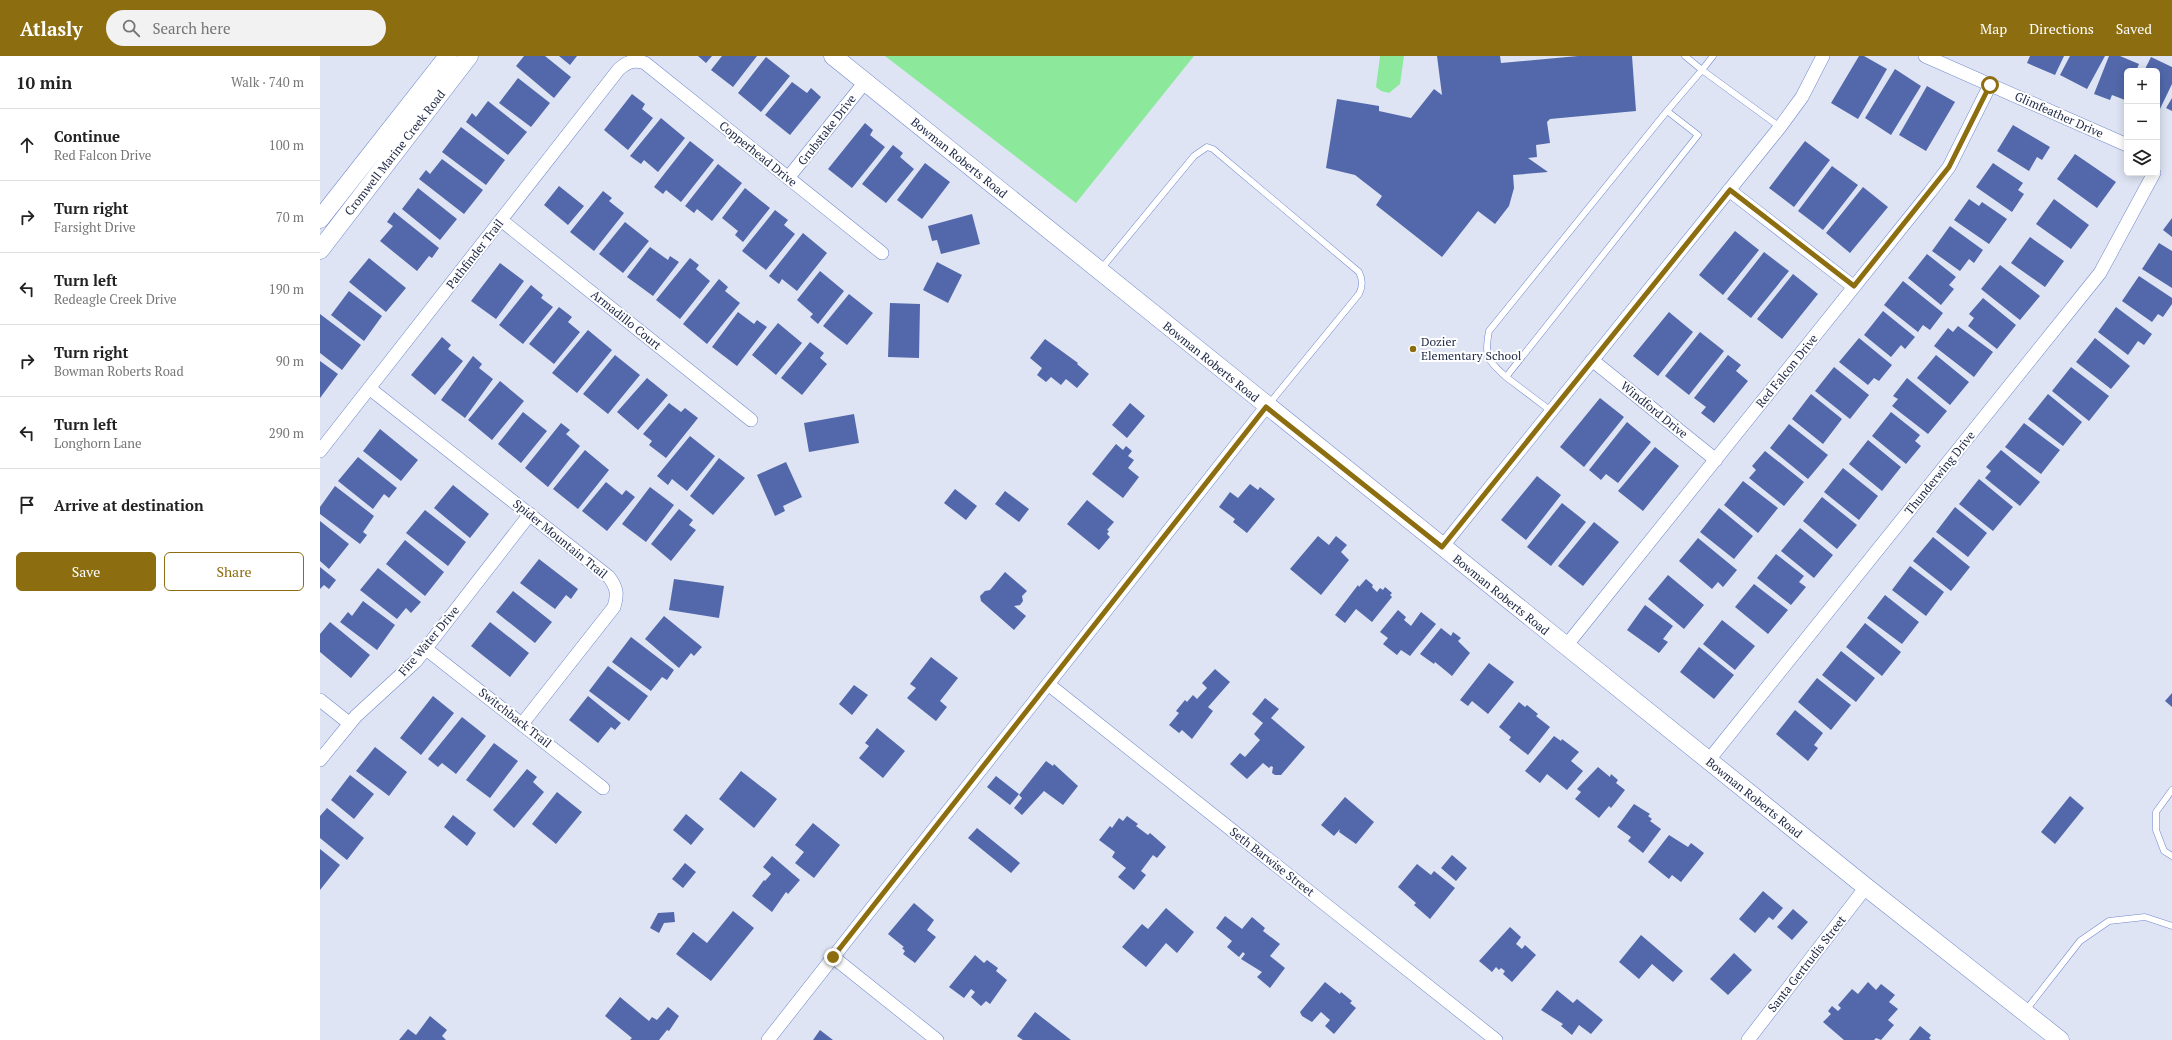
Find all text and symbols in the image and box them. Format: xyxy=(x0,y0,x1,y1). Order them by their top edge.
search box xyxy=(106,10,386,46)
text: Atlasly xyxy=(20,16,82,41)
icon: search xyxy=(120,17,142,39)
text: Search here xyxy=(152,18,230,38)
text: Map xyxy=(1980,19,2007,38)
text: Directions xyxy=(2029,19,2094,38)
text: Saved xyxy=(2116,19,2152,38)
map controls xyxy=(2124,68,2160,176)
button: + xyxy=(2124,68,2160,104)
text: 10 min xyxy=(16,71,72,94)
text: Walk · 740 m xyxy=(231,73,304,91)
route start xyxy=(1981,76,1999,94)
street label: Cromwell Marine Creek Road xyxy=(341,87,448,218)
street label: Glimfeather Drive xyxy=(2013,88,2106,141)
street label: Grubstake Drive xyxy=(794,91,859,168)
button: − xyxy=(2124,104,2160,140)
street label: Bowman Roberts Road xyxy=(908,114,1011,201)
street label: Copperhead Drive xyxy=(716,118,800,190)
text: Continue xyxy=(54,126,120,146)
icon: ahead xyxy=(16,134,38,156)
text: 100 m xyxy=(269,136,304,154)
button: layers xyxy=(2124,140,2160,176)
text: Red Falcon Drive xyxy=(54,146,151,164)
text: Turn right xyxy=(54,198,129,218)
icon: right xyxy=(16,206,38,228)
text: 70 m xyxy=(276,208,304,226)
street label: Pathfinder Trail xyxy=(443,216,507,291)
text: Farsight Drive xyxy=(54,218,136,236)
text: Turn left xyxy=(54,270,118,290)
icon: left xyxy=(16,278,38,300)
text: 190 m xyxy=(269,280,304,298)
street label: Armadillo Court xyxy=(588,287,665,353)
text: Redeagle Creek Drive xyxy=(54,290,177,308)
street label: Bowman Roberts Road xyxy=(1160,318,1263,405)
street label: Red Falcon Drive xyxy=(1752,331,1821,410)
place label: Dozier Elementary School xyxy=(1421,334,1522,363)
text: Turn right xyxy=(54,342,129,362)
marker: Dozier Elementary School xyxy=(1408,344,1418,354)
icon: right xyxy=(16,350,38,372)
text: 90 m xyxy=(276,352,304,370)
text: Bowman Roberts Road xyxy=(54,362,184,380)
street label: Windford Drive xyxy=(1618,378,1691,441)
text: Turn left xyxy=(54,414,118,434)
icon: left xyxy=(16,422,38,444)
text: 290 m xyxy=(269,424,304,442)
street label: Thunderwing Drive xyxy=(1901,428,1978,518)
text: Longhorn Lane xyxy=(54,434,142,452)
icon: arrive xyxy=(16,494,38,516)
text: Arrive at destination xyxy=(54,495,204,515)
street label: Spider Mountain Trail xyxy=(510,496,611,582)
street label: Bowman Roberts Road xyxy=(1450,551,1553,638)
button: Save xyxy=(16,552,156,591)
button: Share xyxy=(164,552,304,591)
street label: Fire Water Drive xyxy=(395,603,462,679)
street label: Switchback Trail xyxy=(476,685,555,751)
street label: Bowman Roberts Road xyxy=(1703,754,1806,841)
street label: Seth Barwise Street xyxy=(1227,824,1318,900)
street label: Santa Gertrudis Street xyxy=(1764,912,1849,1015)
route end xyxy=(824,948,842,966)

